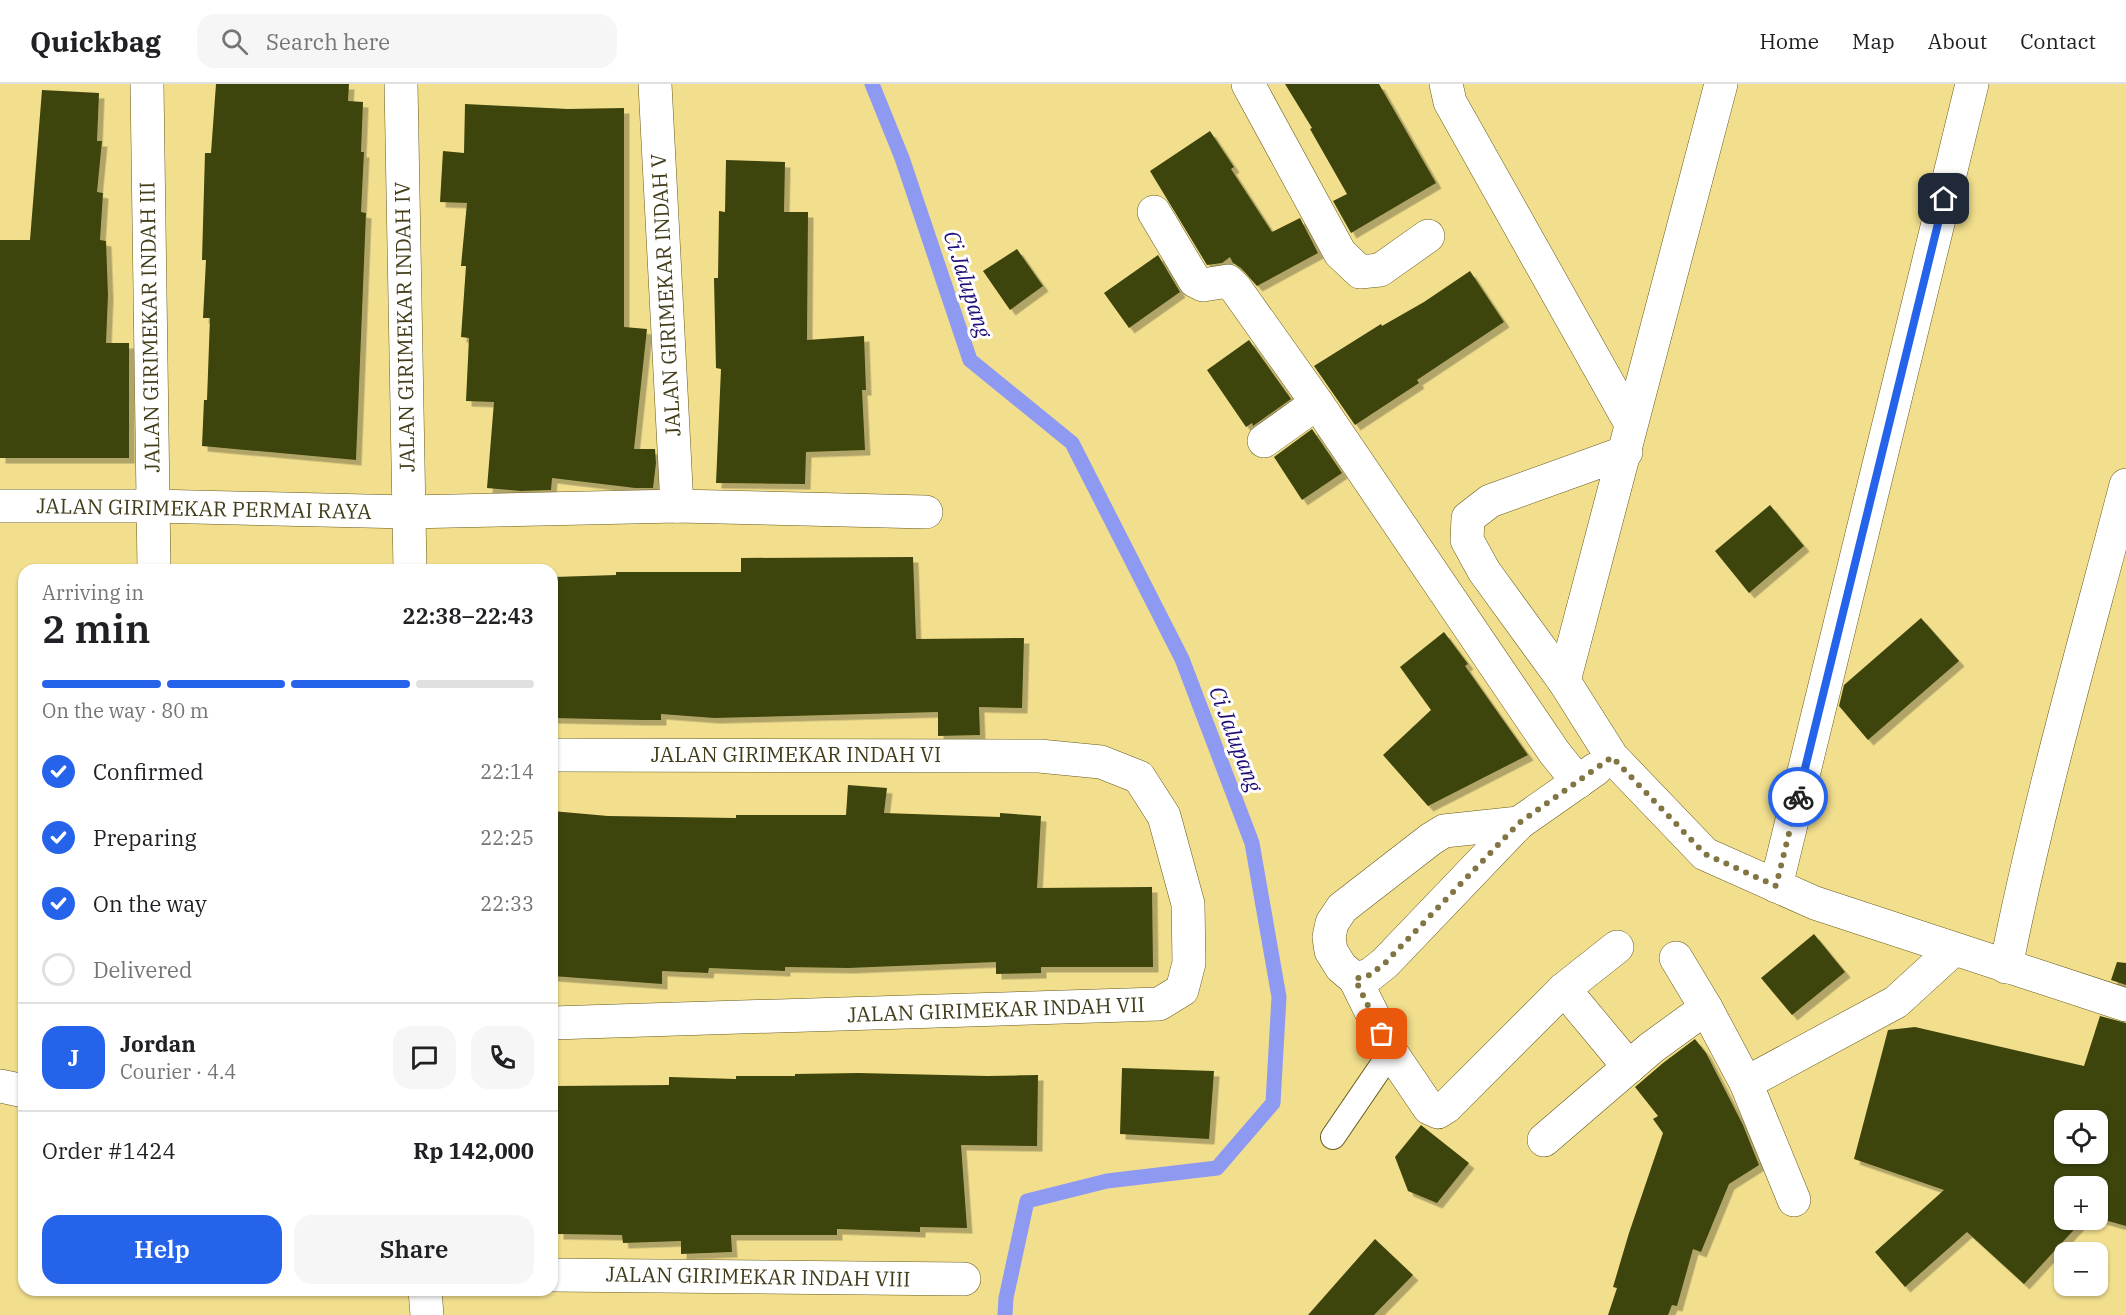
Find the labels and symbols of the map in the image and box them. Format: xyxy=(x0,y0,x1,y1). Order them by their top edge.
street label: JALAN GIRIMEKAR INDAH V xyxy=(644,153,686,437)
pin xyxy=(1918,173,1969,224)
street label: JALAN GIRIMEKAR INDAH III xyxy=(132,181,166,473)
street label: JALAN GIRIMEKAR INDAH IV xyxy=(387,181,421,472)
water label: Ci Jalupang xyxy=(938,227,1000,342)
street label: JALAN GIRIMEKAR PERMAI RAYA xyxy=(36,491,372,525)
water label: Ci Jalupang xyxy=(1203,682,1270,796)
street label: JALAN GIRIMEKAR INDAH VI xyxy=(651,740,941,768)
courier xyxy=(1768,767,1828,827)
street label: JALAN GIRIMEKAR INDAH VII xyxy=(847,990,1145,1028)
pin xyxy=(1356,1008,1407,1059)
street label: JALAN GIRIMEKAR INDAH VIII xyxy=(605,1259,911,1293)

